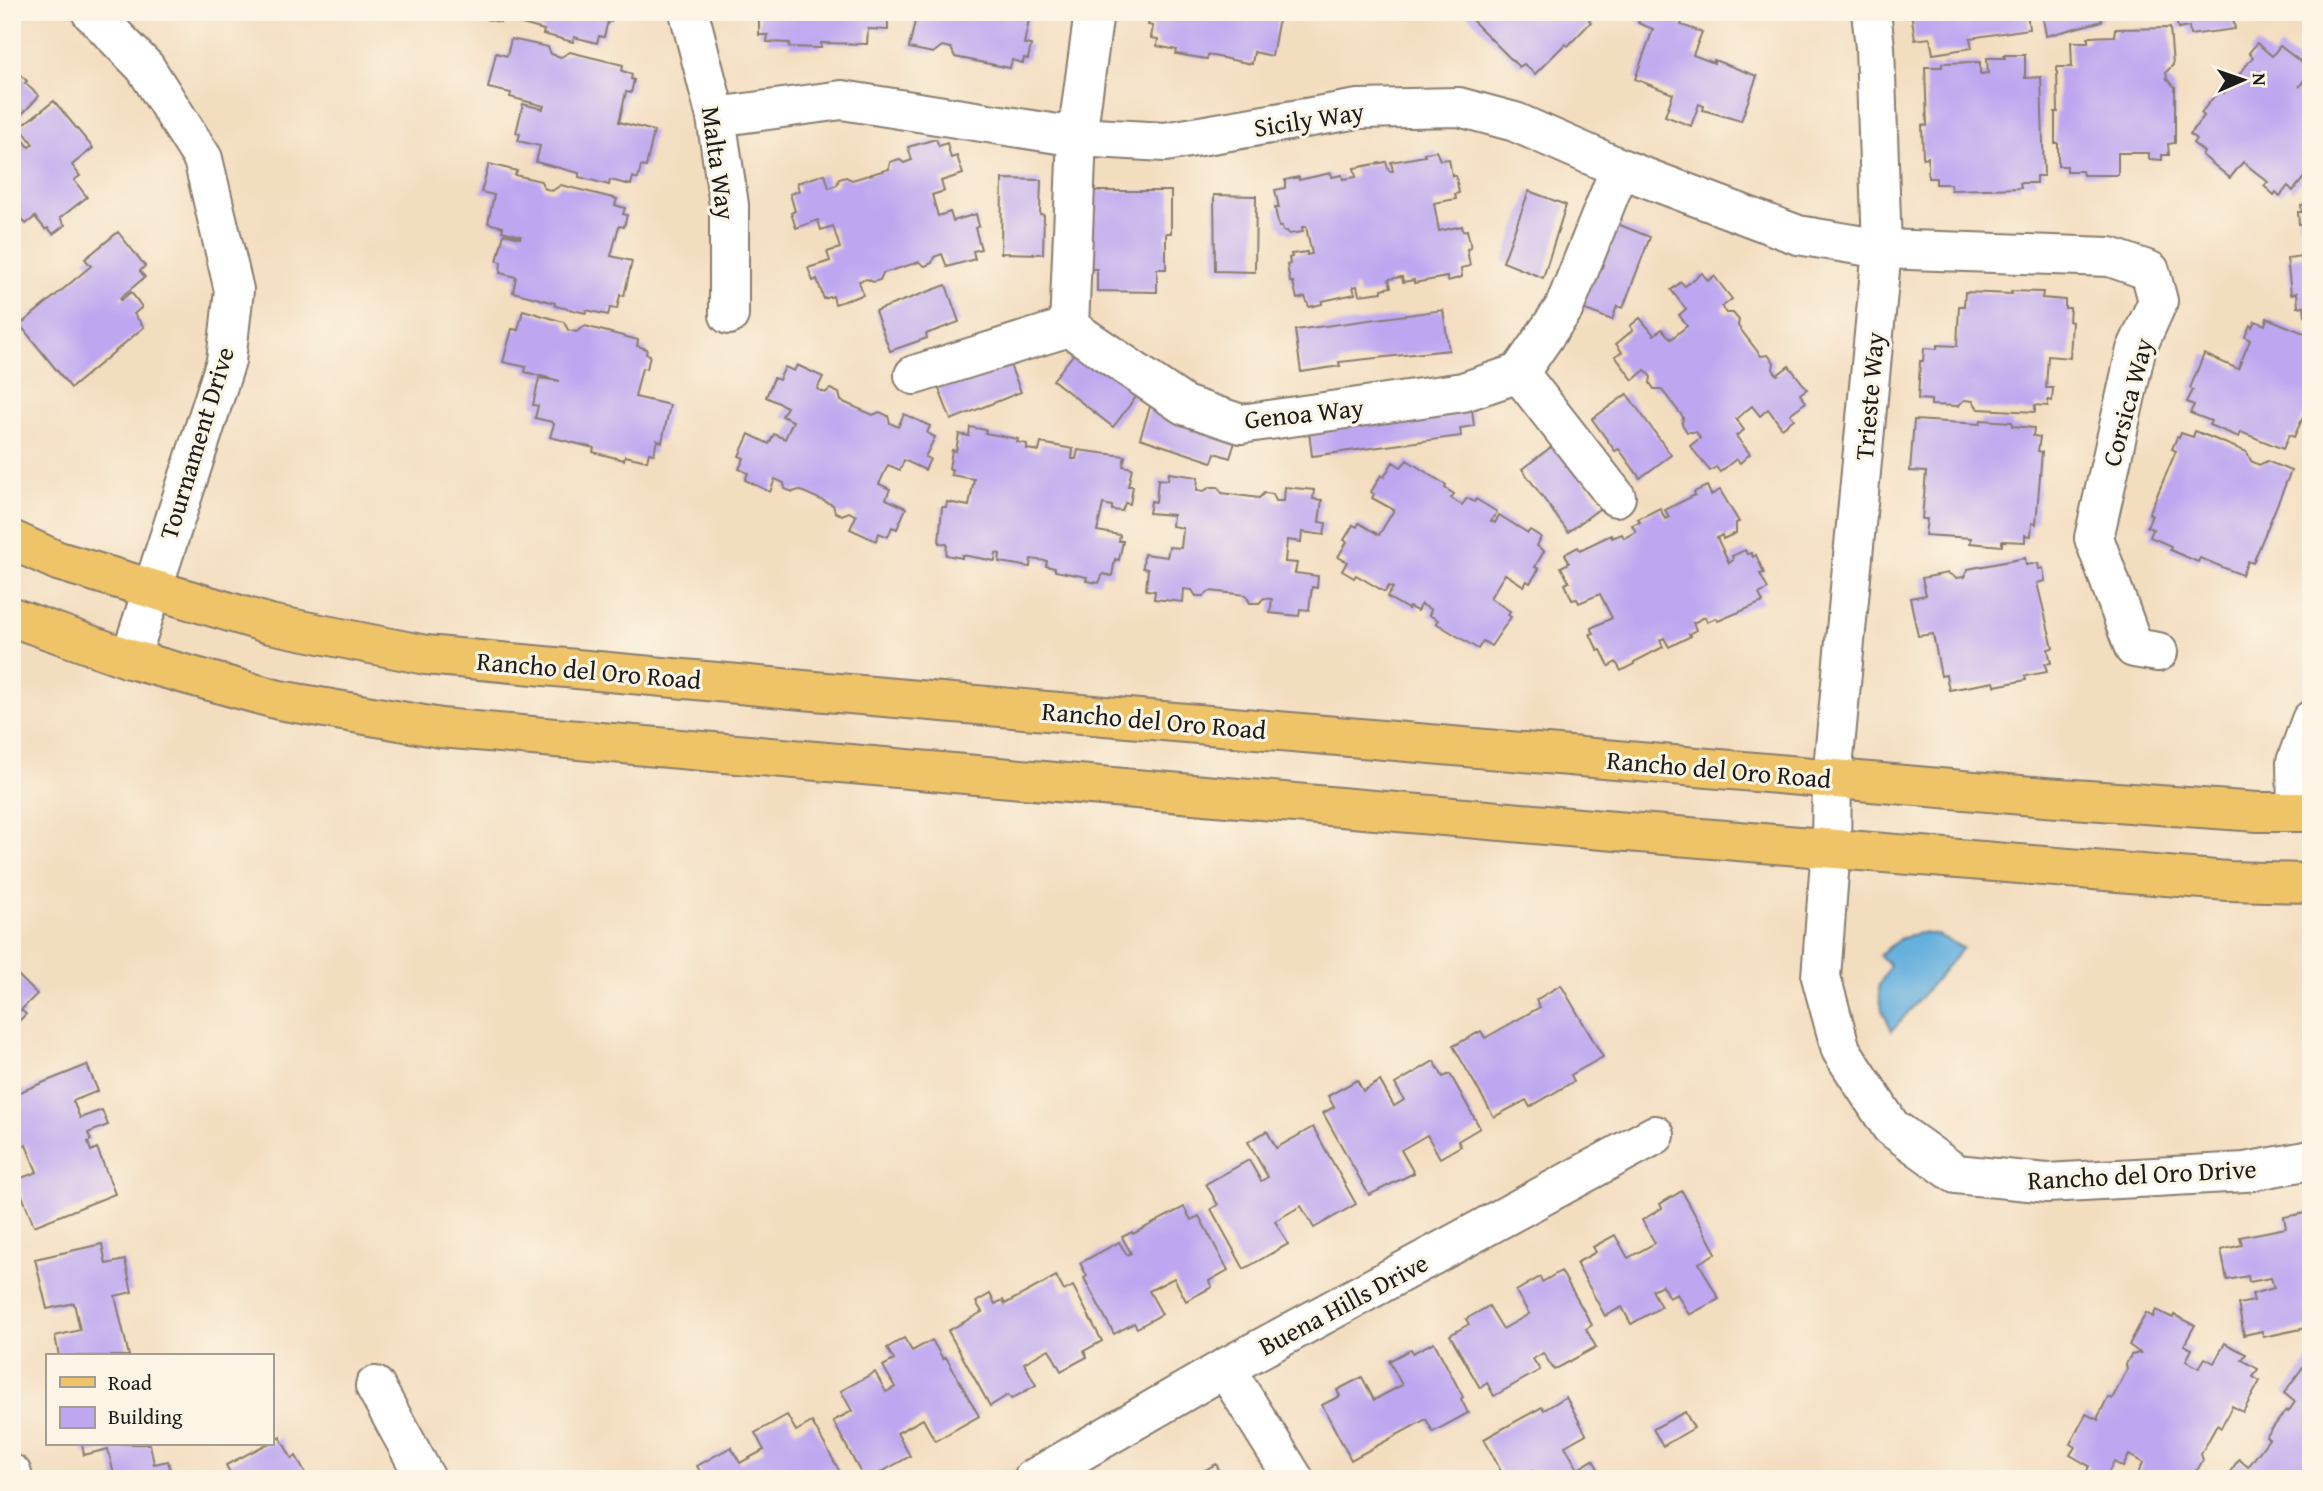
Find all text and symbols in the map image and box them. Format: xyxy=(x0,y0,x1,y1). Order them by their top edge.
north arrow xyxy=(2208,46,2278,116)
text: N xyxy=(2246,73,2274,87)
street label: Sicily Way xyxy=(1251,91,1367,147)
street label: Malta Way xyxy=(692,104,746,222)
street label: Trieste Way xyxy=(1844,330,1894,462)
street label: Corsica Way xyxy=(2091,333,2163,471)
street label: Tournament Drive xyxy=(148,342,244,544)
street label: Genoa Way xyxy=(1242,387,1366,439)
street label: Rancho del Oro Road xyxy=(475,641,703,699)
street label: Rancho del Oro Road xyxy=(1040,691,1268,749)
street label: Rancho del Oro Road xyxy=(1605,740,1833,798)
street label: Rancho del Oro Drive xyxy=(2027,1149,2257,1199)
street label: Buena Hills Drive xyxy=(1251,1243,1435,1365)
legend xyxy=(46,1354,273,1446)
text: Road xyxy=(108,1367,153,1398)
text: Building xyxy=(108,1401,183,1432)

